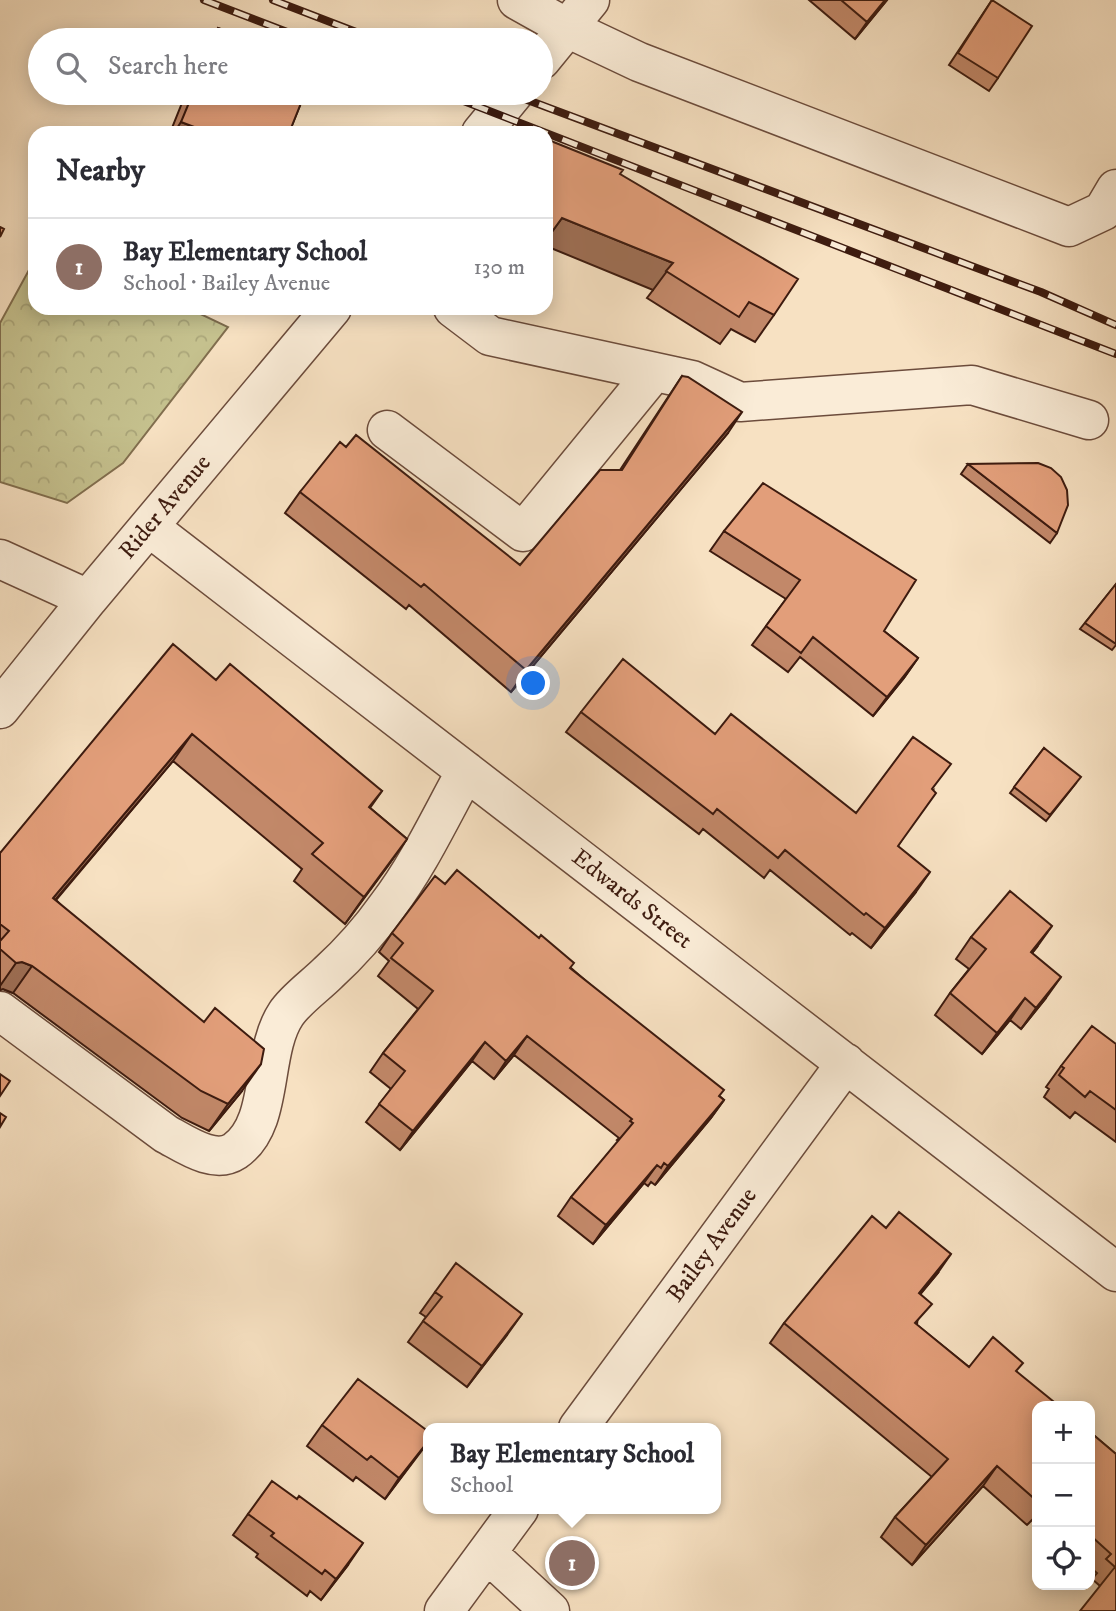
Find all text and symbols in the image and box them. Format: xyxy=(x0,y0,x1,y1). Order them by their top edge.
search box xyxy=(28,28,553,105)
icon: search xyxy=(52,48,90,86)
text: Search here xyxy=(108,50,228,83)
text: Nearby xyxy=(56,153,145,190)
text: Bay Elementary School xyxy=(123,236,367,269)
text: 1 xyxy=(75,253,83,282)
text: 130 m xyxy=(473,253,525,282)
text: School · Bailey Avenue xyxy=(123,269,330,298)
street label: Rider Avenue xyxy=(113,449,217,565)
your location xyxy=(516,666,550,700)
street label: Edwards Street xyxy=(566,843,699,956)
street label: Bailey Avenue xyxy=(660,1182,764,1308)
map controls xyxy=(1032,1401,1095,1590)
button: + xyxy=(1032,1401,1095,1464)
popup xyxy=(423,1423,721,1514)
text: Bay Elementary School xyxy=(450,1438,694,1471)
button: − xyxy=(1032,1464,1095,1527)
text: School xyxy=(450,1471,513,1500)
button: locate xyxy=(1032,1527,1095,1590)
pin: 1 xyxy=(549,1537,595,1589)

